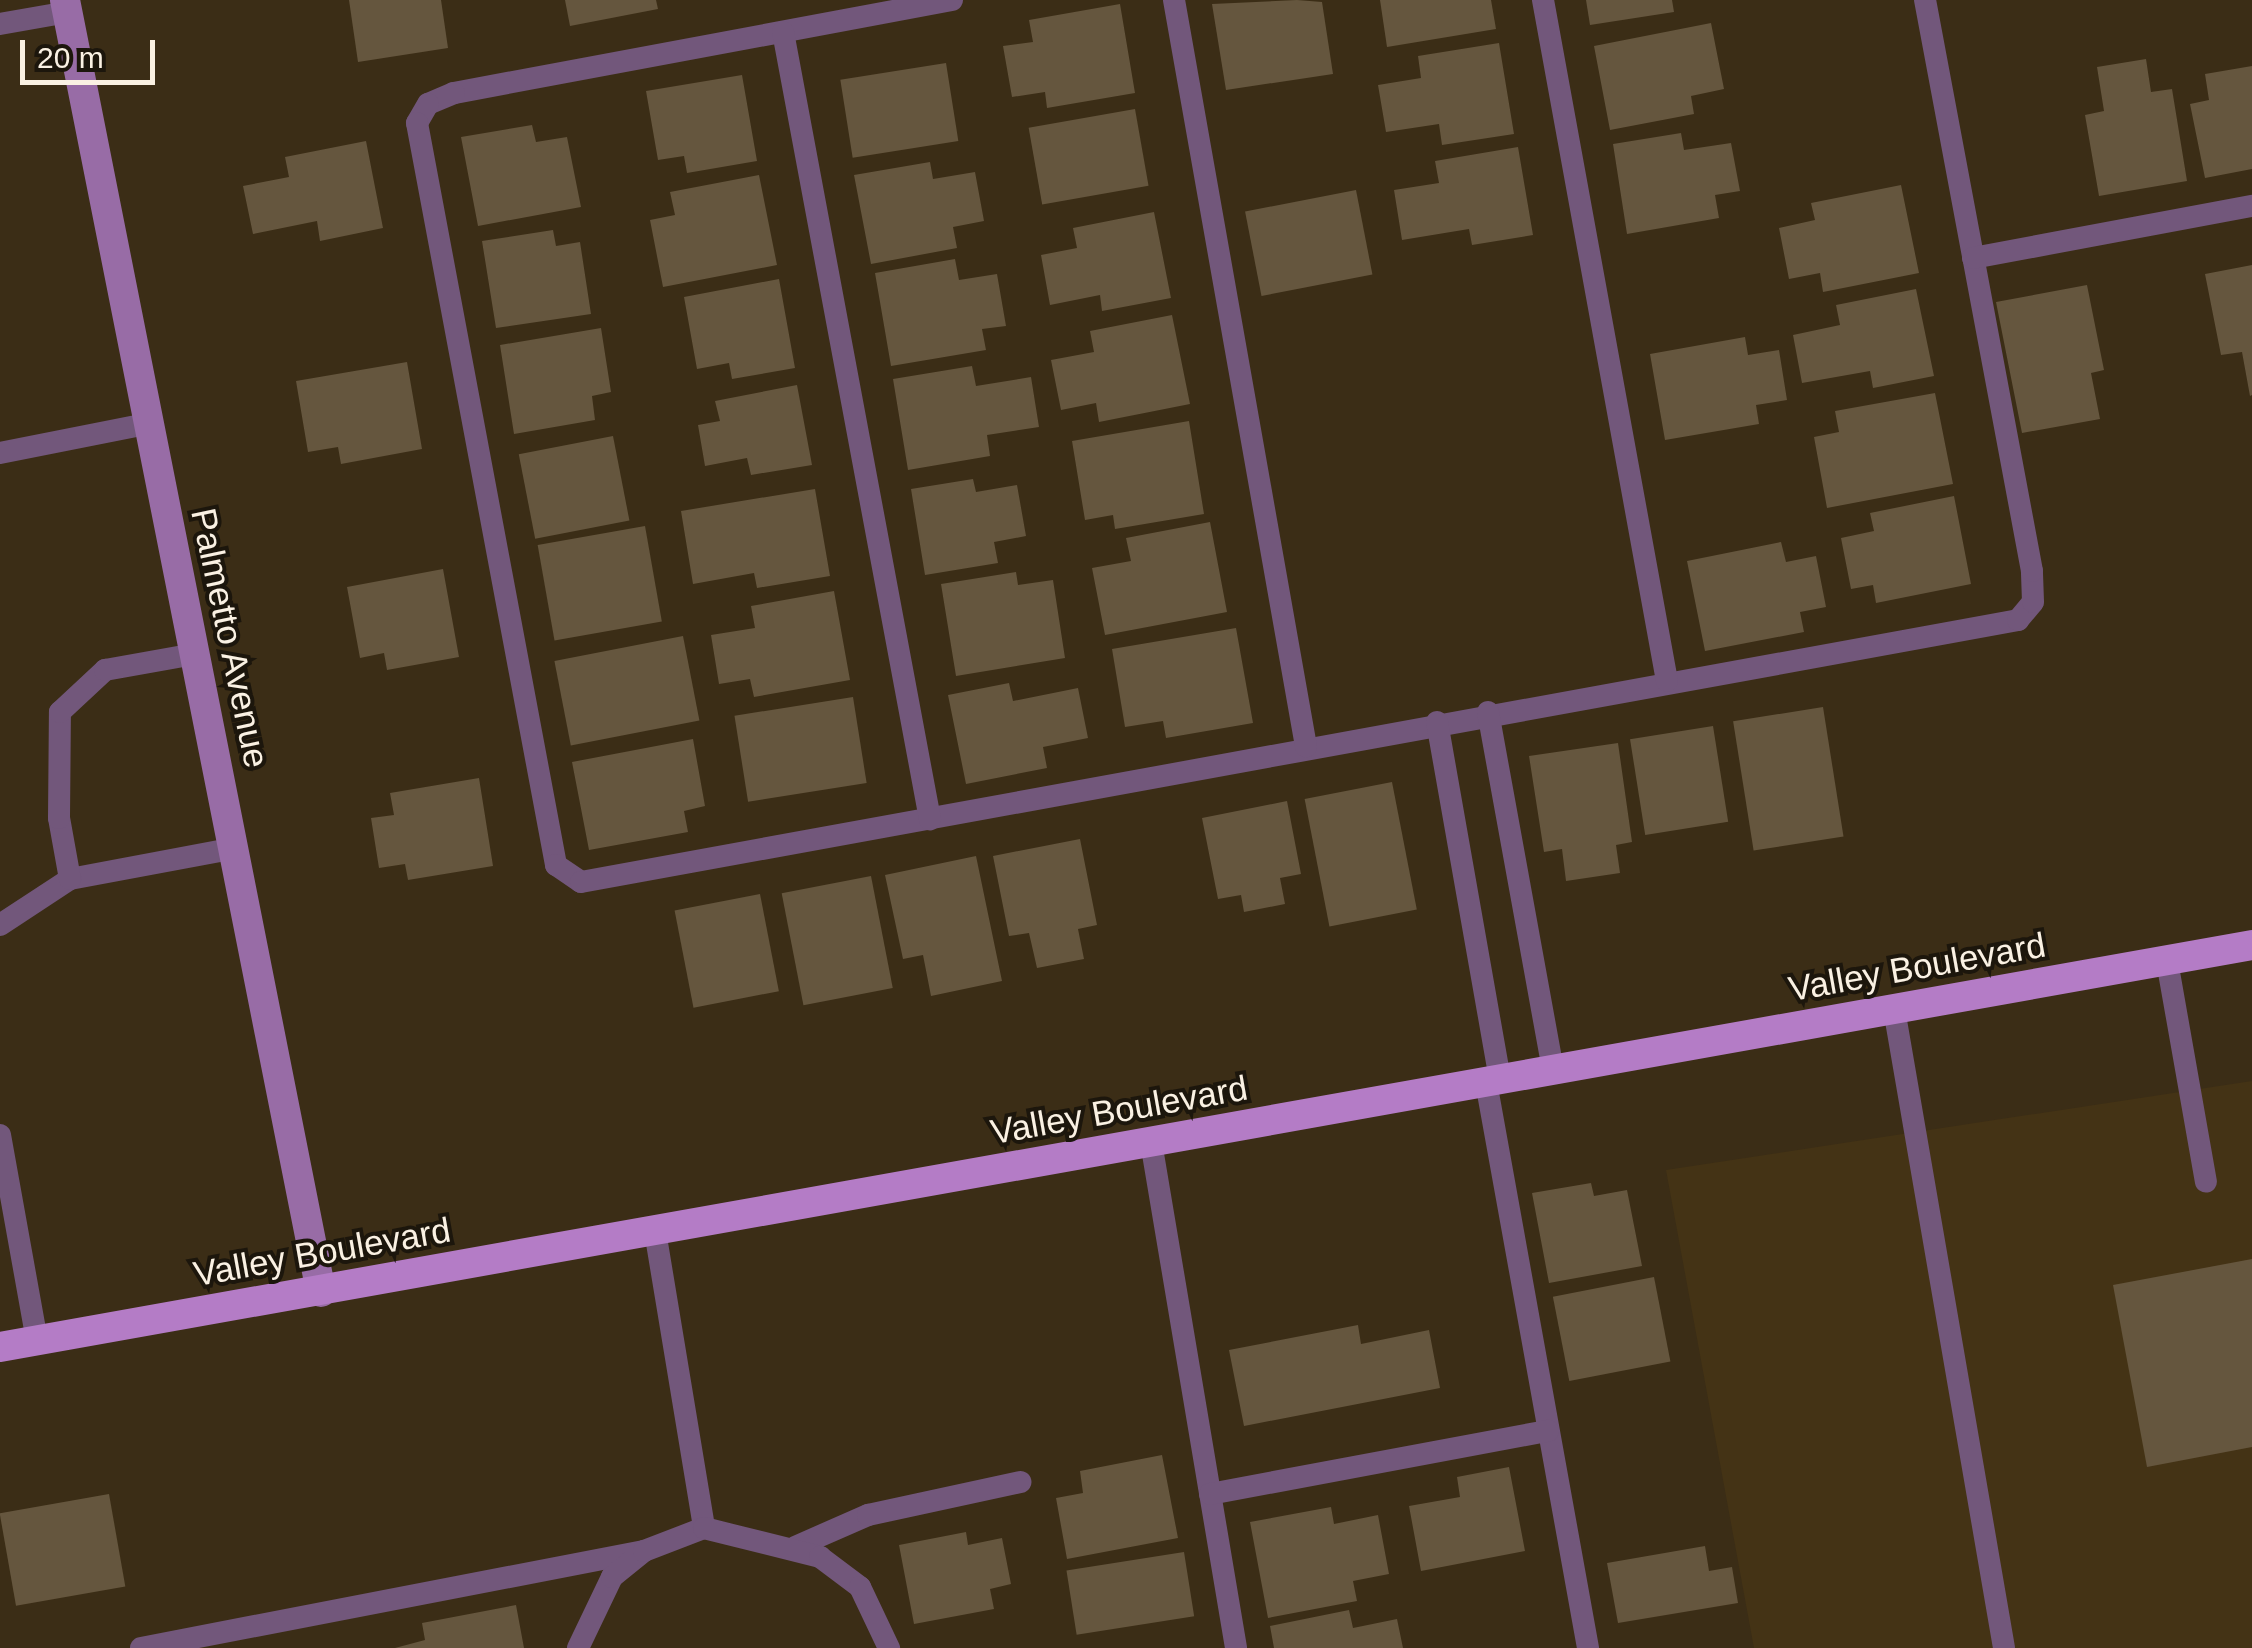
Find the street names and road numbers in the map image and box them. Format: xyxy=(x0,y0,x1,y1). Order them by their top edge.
street label: Palmetto Avenue xyxy=(182,504,278,772)
street label: Valley Boulevard xyxy=(1785,924,2049,1010)
street label: Valley Boulevard xyxy=(987,1067,1251,1153)
street label: Valley Boulevard xyxy=(190,1209,454,1295)

